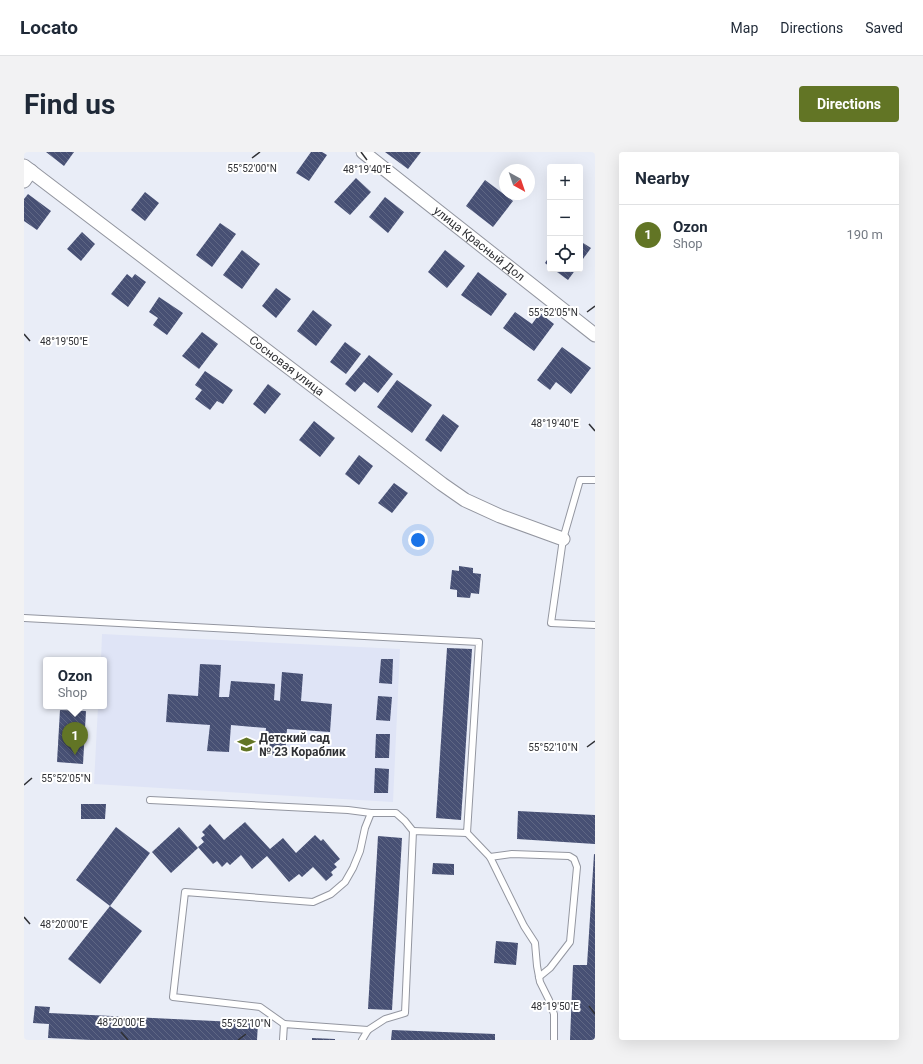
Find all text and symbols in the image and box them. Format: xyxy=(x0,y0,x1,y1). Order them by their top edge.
text: Locato xyxy=(20,16,78,39)
text: Map xyxy=(731,20,758,36)
text: Directions xyxy=(780,20,843,36)
text: Saved xyxy=(865,20,903,36)
button: Directions xyxy=(799,86,899,122)
text: Find us xyxy=(24,88,115,121)
text: 55°52'00"N xyxy=(227,163,277,174)
text: 48°19'40"E xyxy=(343,164,391,175)
north arrow xyxy=(499,164,535,200)
map controls xyxy=(547,164,583,272)
button: + xyxy=(547,164,583,200)
text: Nearby xyxy=(635,168,690,188)
button: − xyxy=(547,200,583,236)
street label: улица Красный Дол xyxy=(431,203,528,284)
text: Ozon xyxy=(673,218,708,236)
text: 1 xyxy=(644,227,652,242)
text: 190 m xyxy=(846,227,883,242)
button: locate xyxy=(547,236,583,272)
text: Shop xyxy=(673,236,703,251)
text: 55°52'05"N xyxy=(528,307,578,318)
street label: Сосновая улица xyxy=(246,333,327,399)
text: 48°19'50"E xyxy=(40,336,88,347)
text: 48°19'40"E xyxy=(531,418,579,429)
your location xyxy=(408,530,428,550)
popup xyxy=(43,657,107,709)
text: Ozon xyxy=(58,667,92,685)
text: Shop xyxy=(58,685,87,700)
pin: 1 xyxy=(62,722,88,755)
place label: Детский сад № 23 Кораблик xyxy=(259,731,346,759)
school or university icon: Детский сад № 23 Кораблик xyxy=(236,735,256,755)
text: 55°52'10"N xyxy=(528,742,578,753)
text: 55°52'05"N xyxy=(41,773,91,784)
text: 48°20'00"E xyxy=(40,919,88,930)
text: 48°19'50"E xyxy=(531,1001,579,1012)
text: 48°20'00"E xyxy=(97,1017,145,1028)
text: 55°52'10"N xyxy=(221,1018,271,1029)

